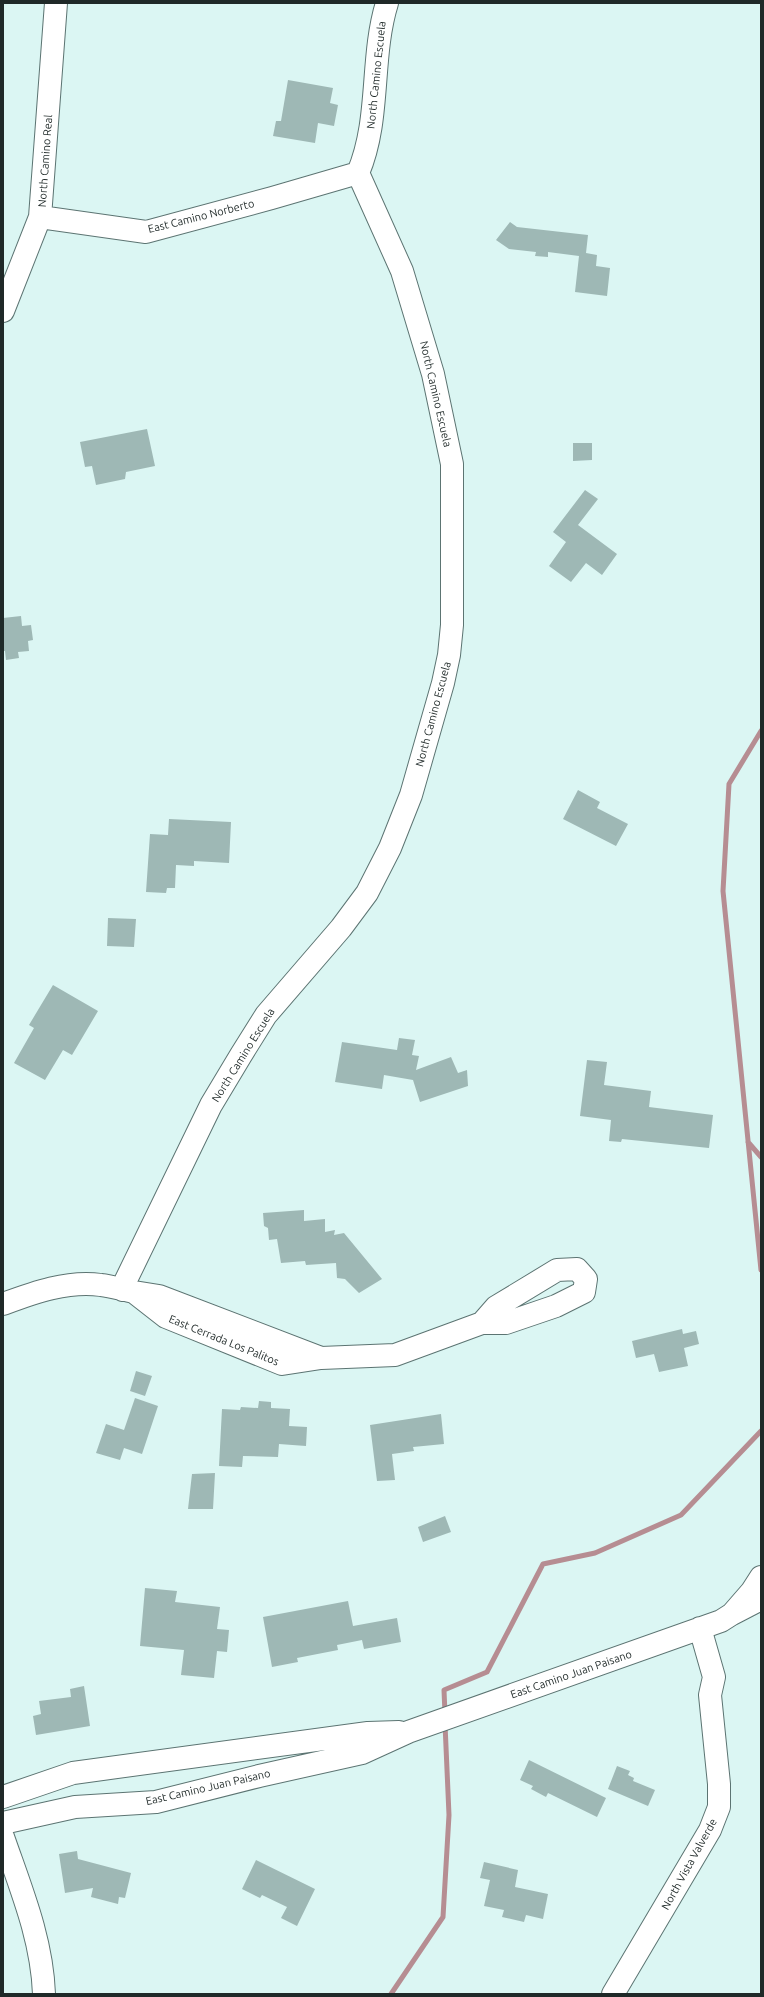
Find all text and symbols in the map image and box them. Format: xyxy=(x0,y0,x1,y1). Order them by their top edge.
street label: North Camino Escuela xyxy=(364,20,388,130)
street label: North Camino Real xyxy=(36,114,54,208)
street label: East Camino Norberto xyxy=(147,197,255,235)
street label: North Camino Escuela xyxy=(418,340,454,448)
street label: North Camino Escuela xyxy=(413,660,453,768)
street label: North Camino Escuela xyxy=(209,1006,277,1104)
street label: East Cerrada Los Palitos xyxy=(167,1312,281,1368)
street label: East Camino Juan Paisano xyxy=(509,1648,633,1700)
street label: East Camino Juan Paisano xyxy=(145,1767,271,1807)
street label: North Vista Valverde xyxy=(659,1816,719,1912)

